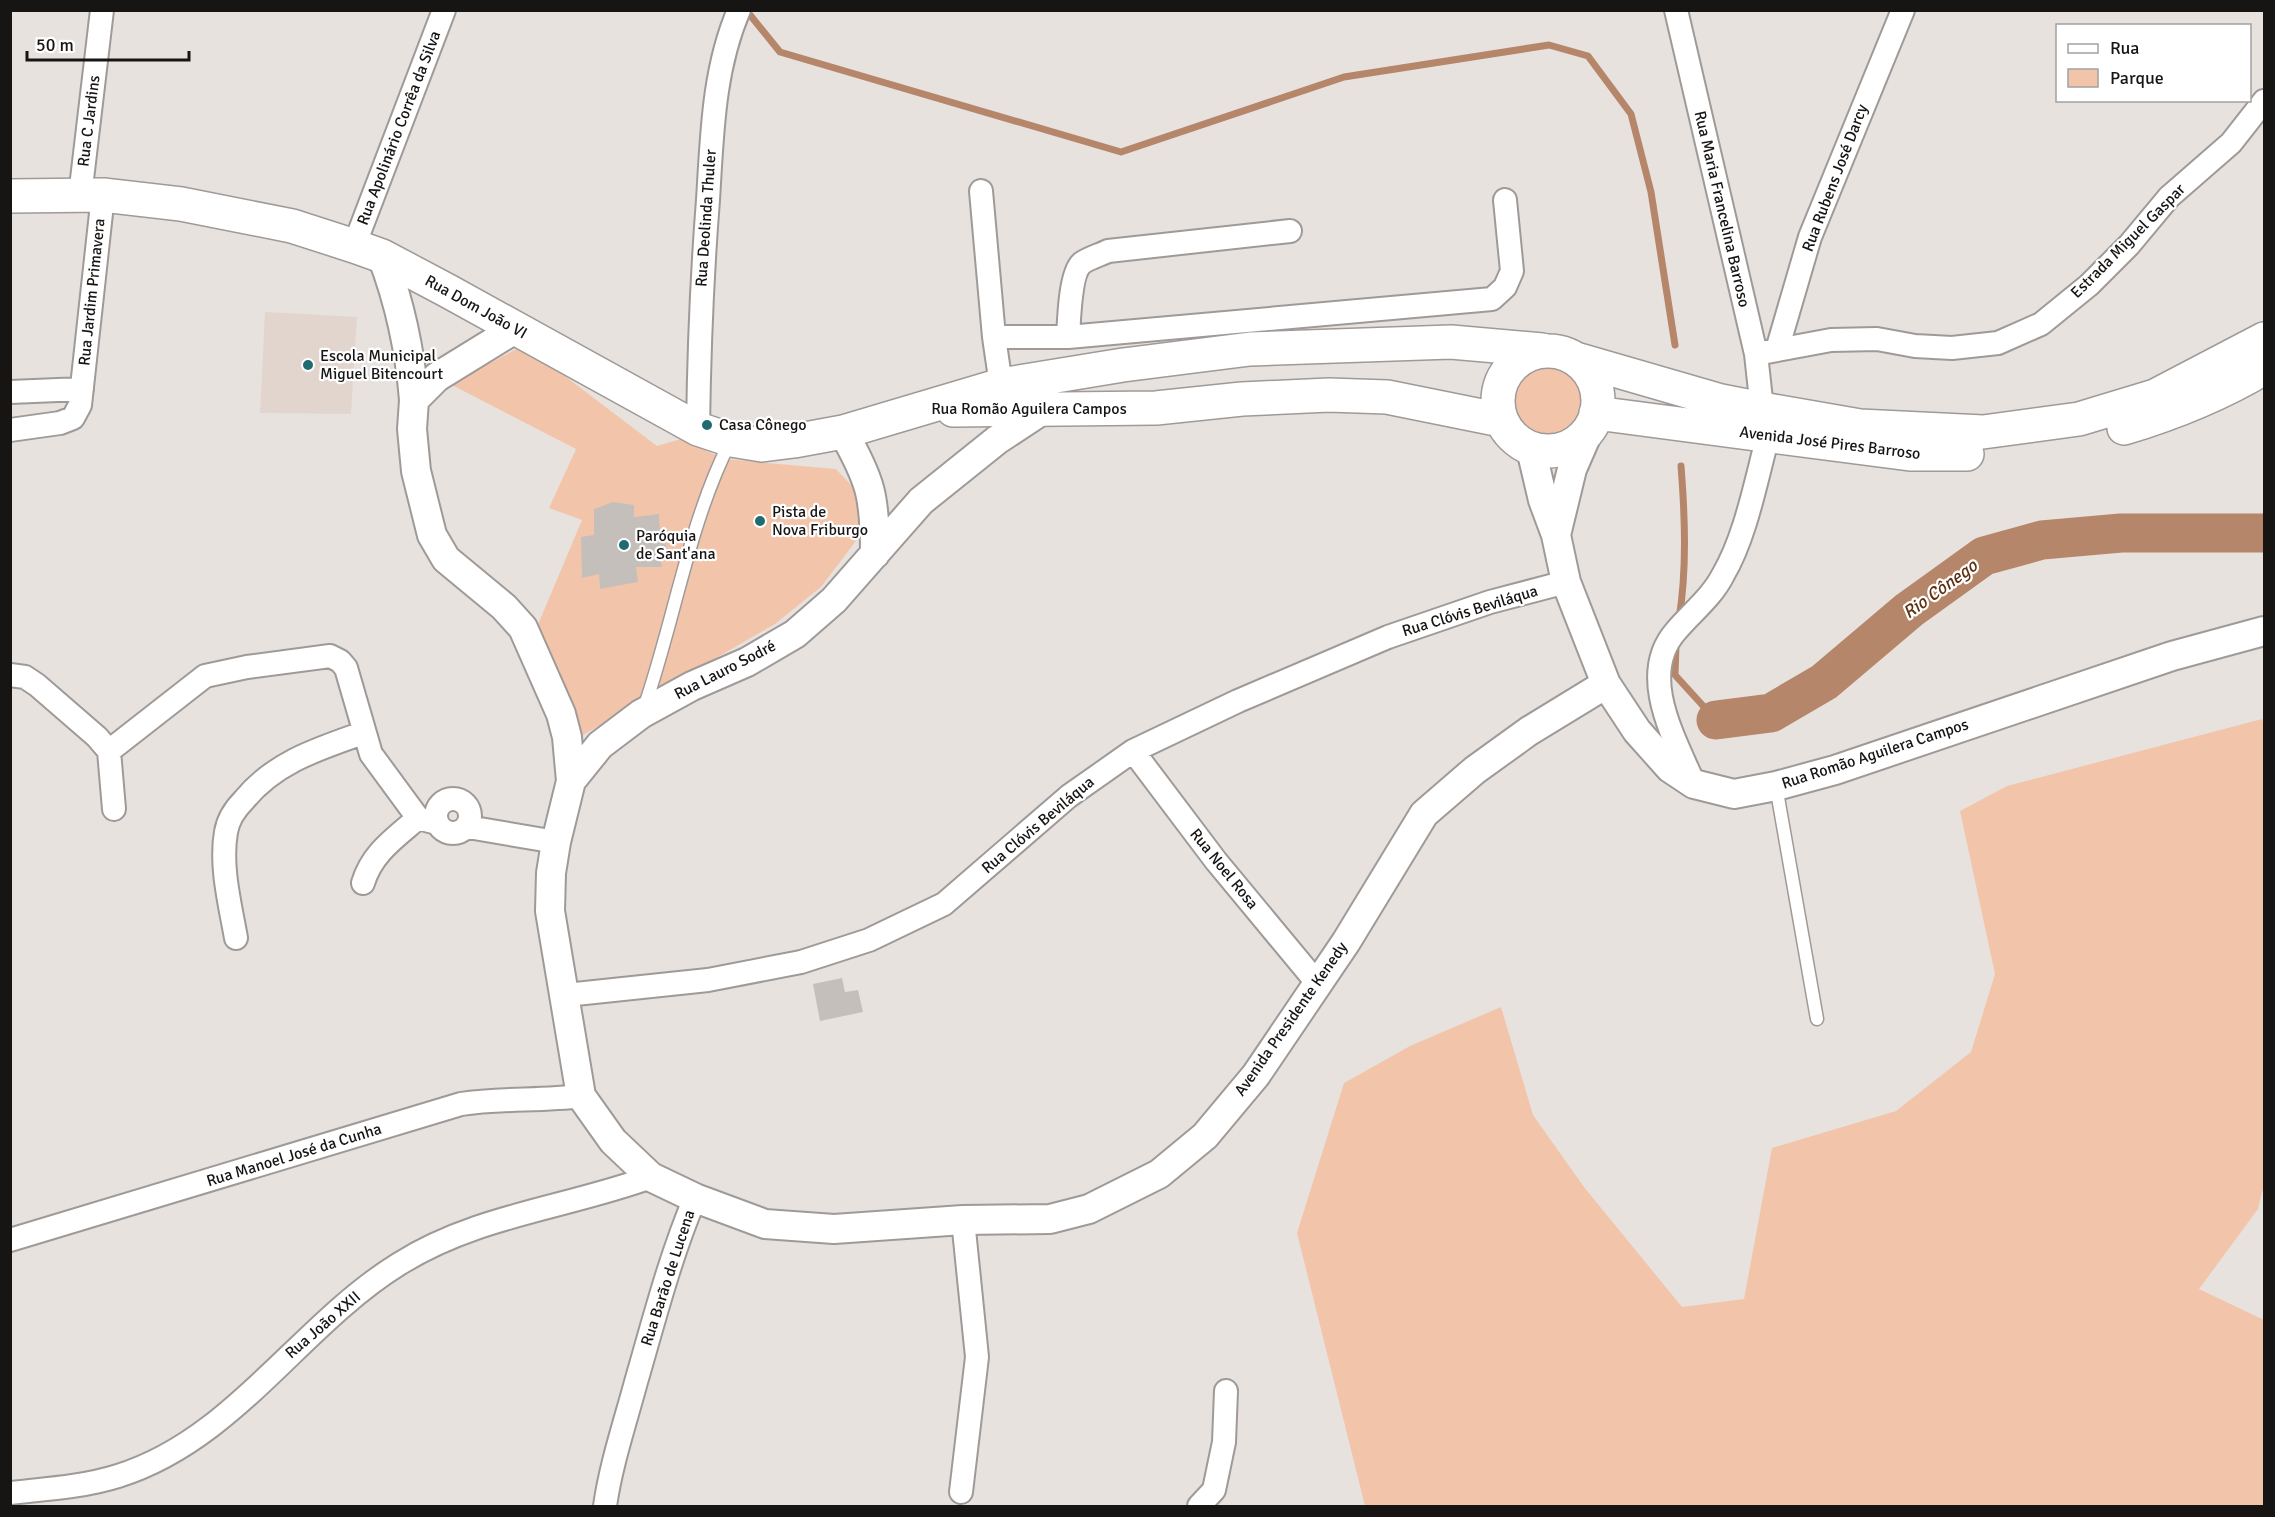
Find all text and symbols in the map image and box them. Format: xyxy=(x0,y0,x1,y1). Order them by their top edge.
scale bar xyxy=(27,24,189,62)
legend xyxy=(2056,24,2251,102)
street label: Rua Apolinário Corrêa da Silva xyxy=(353,28,445,228)
text: 50 m xyxy=(36,34,74,56)
text: Rua xyxy=(2110,37,2139,59)
text: Parque xyxy=(2110,67,2164,89)
street label: Rua C Jardins xyxy=(73,74,105,168)
street label: Rua Rubens José Darcy xyxy=(1798,101,1873,255)
street label: Rua Maria Francelina Barroso xyxy=(1690,109,1754,309)
street label: Rua Deolinda Thuler xyxy=(691,148,721,287)
street label: Estrada Miguel Gaspar xyxy=(2066,179,2190,303)
street label: Rua Jardim Primavera xyxy=(74,217,110,367)
street label: Rua Dom João VI xyxy=(421,271,531,343)
place label: Escola Municipal Miguel Bitencourt xyxy=(320,346,444,384)
marker: Escola Municipal Miguel Bitencourt xyxy=(301,358,315,372)
street label: Rua Romão Aguilera Campos xyxy=(931,399,1127,419)
place label: Casa Cônego xyxy=(719,415,807,435)
marker: Casa Cônego xyxy=(700,418,714,432)
street label: Avenida José Pires Barroso xyxy=(1738,422,1922,464)
place label: Pista de Nova Friburgo xyxy=(772,502,868,540)
marker: Pista de Nova Friburgo xyxy=(753,514,767,528)
place label: Paróquia de Sant'ana xyxy=(636,526,716,564)
marker: Paróquia de Sant'ana xyxy=(617,538,631,552)
water label: Rio Cônego xyxy=(1898,554,1983,623)
street label: Rua Clóvis Beviláqua xyxy=(1400,581,1540,641)
street label: Rua Lauro Sodré xyxy=(671,636,779,704)
street label: Rua Romão Aguilera Campos xyxy=(1779,714,1971,794)
street label: Rua Clóvis Beviláqua xyxy=(978,772,1098,878)
street label: Rua Noel Rosa xyxy=(1185,825,1263,913)
street label: Avenida Presidente Kenedy xyxy=(1230,938,1352,1100)
street label: Rua Manoel José da Cunha xyxy=(204,1119,384,1191)
street label: Rua Barão de Lucena xyxy=(637,1207,699,1349)
street label: Rua João XXII xyxy=(281,1287,365,1363)

